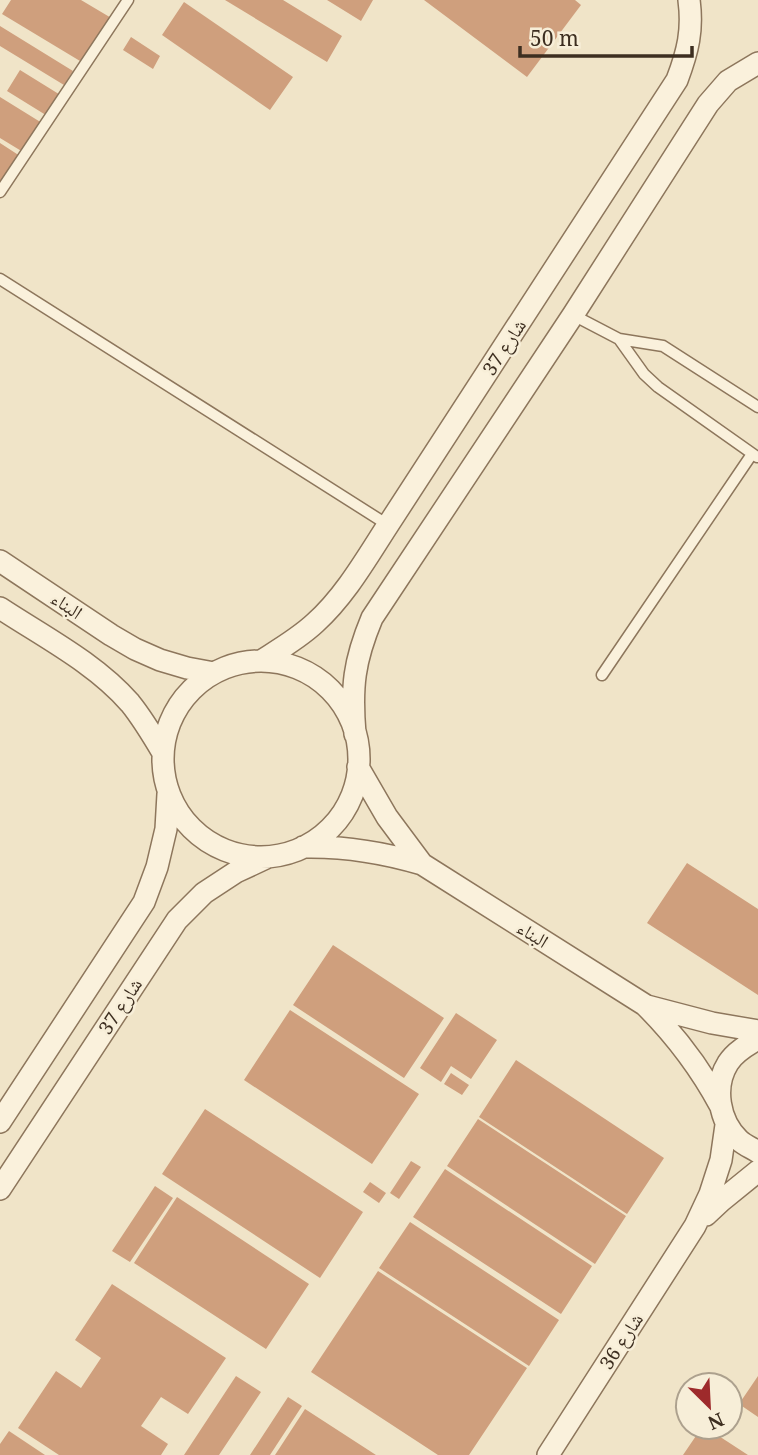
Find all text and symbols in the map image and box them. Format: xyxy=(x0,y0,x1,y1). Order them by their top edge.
scale bar xyxy=(520,14,692,58)
text: 50 m xyxy=(530,24,579,52)
street label: شارع 37 xyxy=(476,314,532,380)
street label: البناء xyxy=(46,585,88,625)
street label: البناء xyxy=(512,914,554,954)
street label: شارع 37 xyxy=(92,973,148,1039)
street label: شارع 36 xyxy=(593,1308,649,1374)
north arrow xyxy=(674,1371,744,1441)
text: N xyxy=(704,1407,728,1436)

